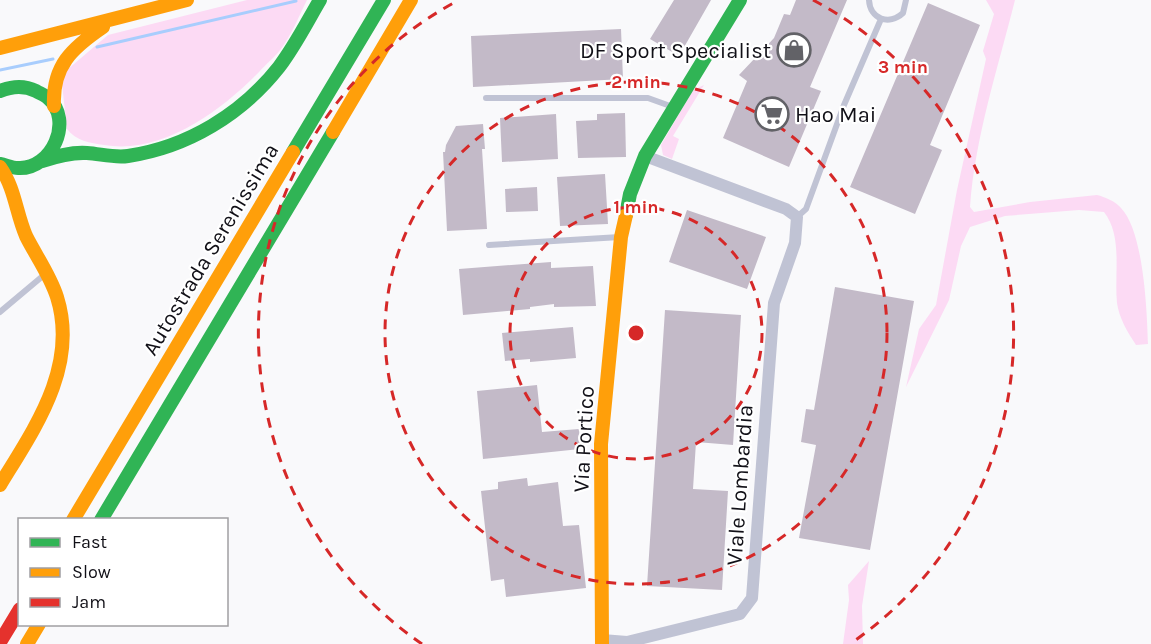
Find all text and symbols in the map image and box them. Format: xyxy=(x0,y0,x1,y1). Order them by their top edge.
shop icon: DF Sport Specialist xyxy=(776,32,812,68)
place label: DF Sport Specialist xyxy=(580,38,771,64)
text: 3 min xyxy=(878,56,928,78)
text: 2 min xyxy=(611,71,661,93)
supermarket icon: Hao Mai xyxy=(754,96,790,132)
place label: Hao Mai xyxy=(795,102,876,128)
street label: Autostrada Serenissima xyxy=(137,139,284,360)
text: 1 min xyxy=(613,196,659,218)
centre of rings xyxy=(626,323,646,343)
street label: Via Portico xyxy=(568,385,600,493)
street label: Viale Lombardia xyxy=(721,404,759,566)
legend xyxy=(18,518,228,626)
text: Fast xyxy=(72,531,107,553)
text: Slow xyxy=(72,561,111,583)
text: Jam xyxy=(72,591,106,613)

